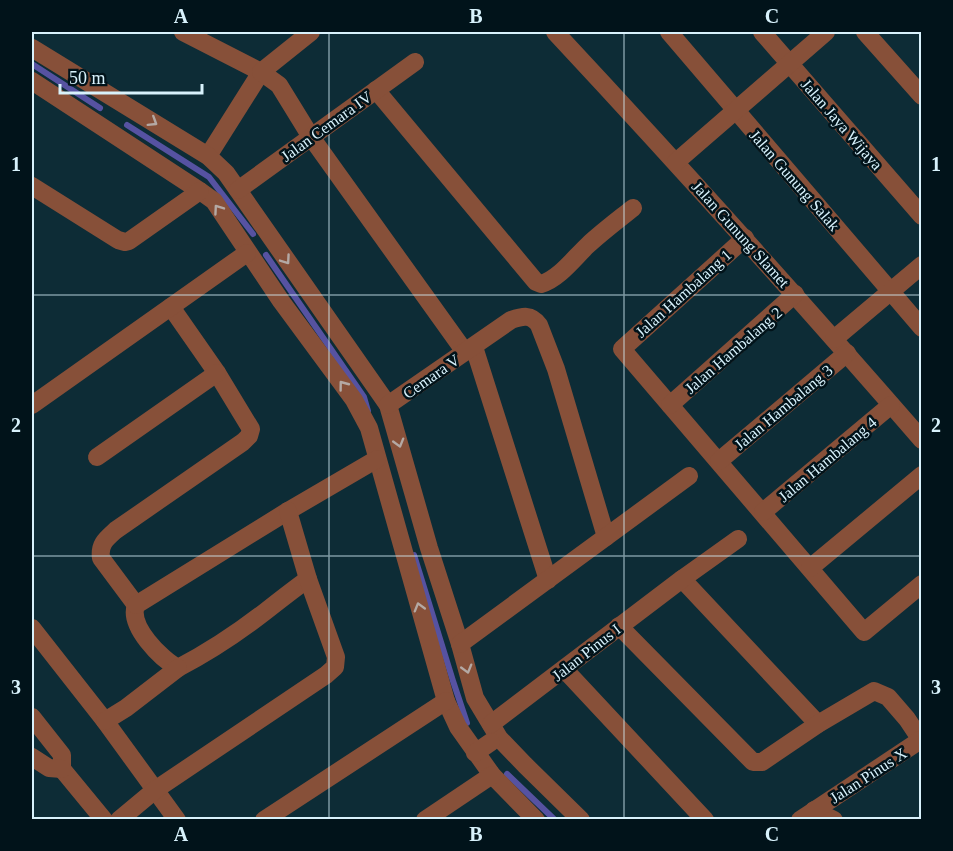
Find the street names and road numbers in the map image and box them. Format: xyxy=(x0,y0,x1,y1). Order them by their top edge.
street label: Jalan Jaya Wijaya xyxy=(797,76,886,174)
street label: Jalan Cemara IV xyxy=(278,88,375,165)
street label: Jalan Gunung Salak xyxy=(745,126,843,235)
street label: Jalan Gunung Slamet xyxy=(688,178,793,292)
street label: Jalan Hambalang 1 xyxy=(632,246,735,341)
street label: Jalan Hambalang 2 xyxy=(681,304,786,398)
street label: Cemara V xyxy=(400,351,463,402)
street label: Jalan Hambalang 3 xyxy=(731,361,836,454)
street label: Jalan Hambalang 4 xyxy=(775,413,880,506)
street label: Jalan Pinus I xyxy=(549,621,624,684)
street label: Jalan Pinus X xyxy=(827,744,910,807)

